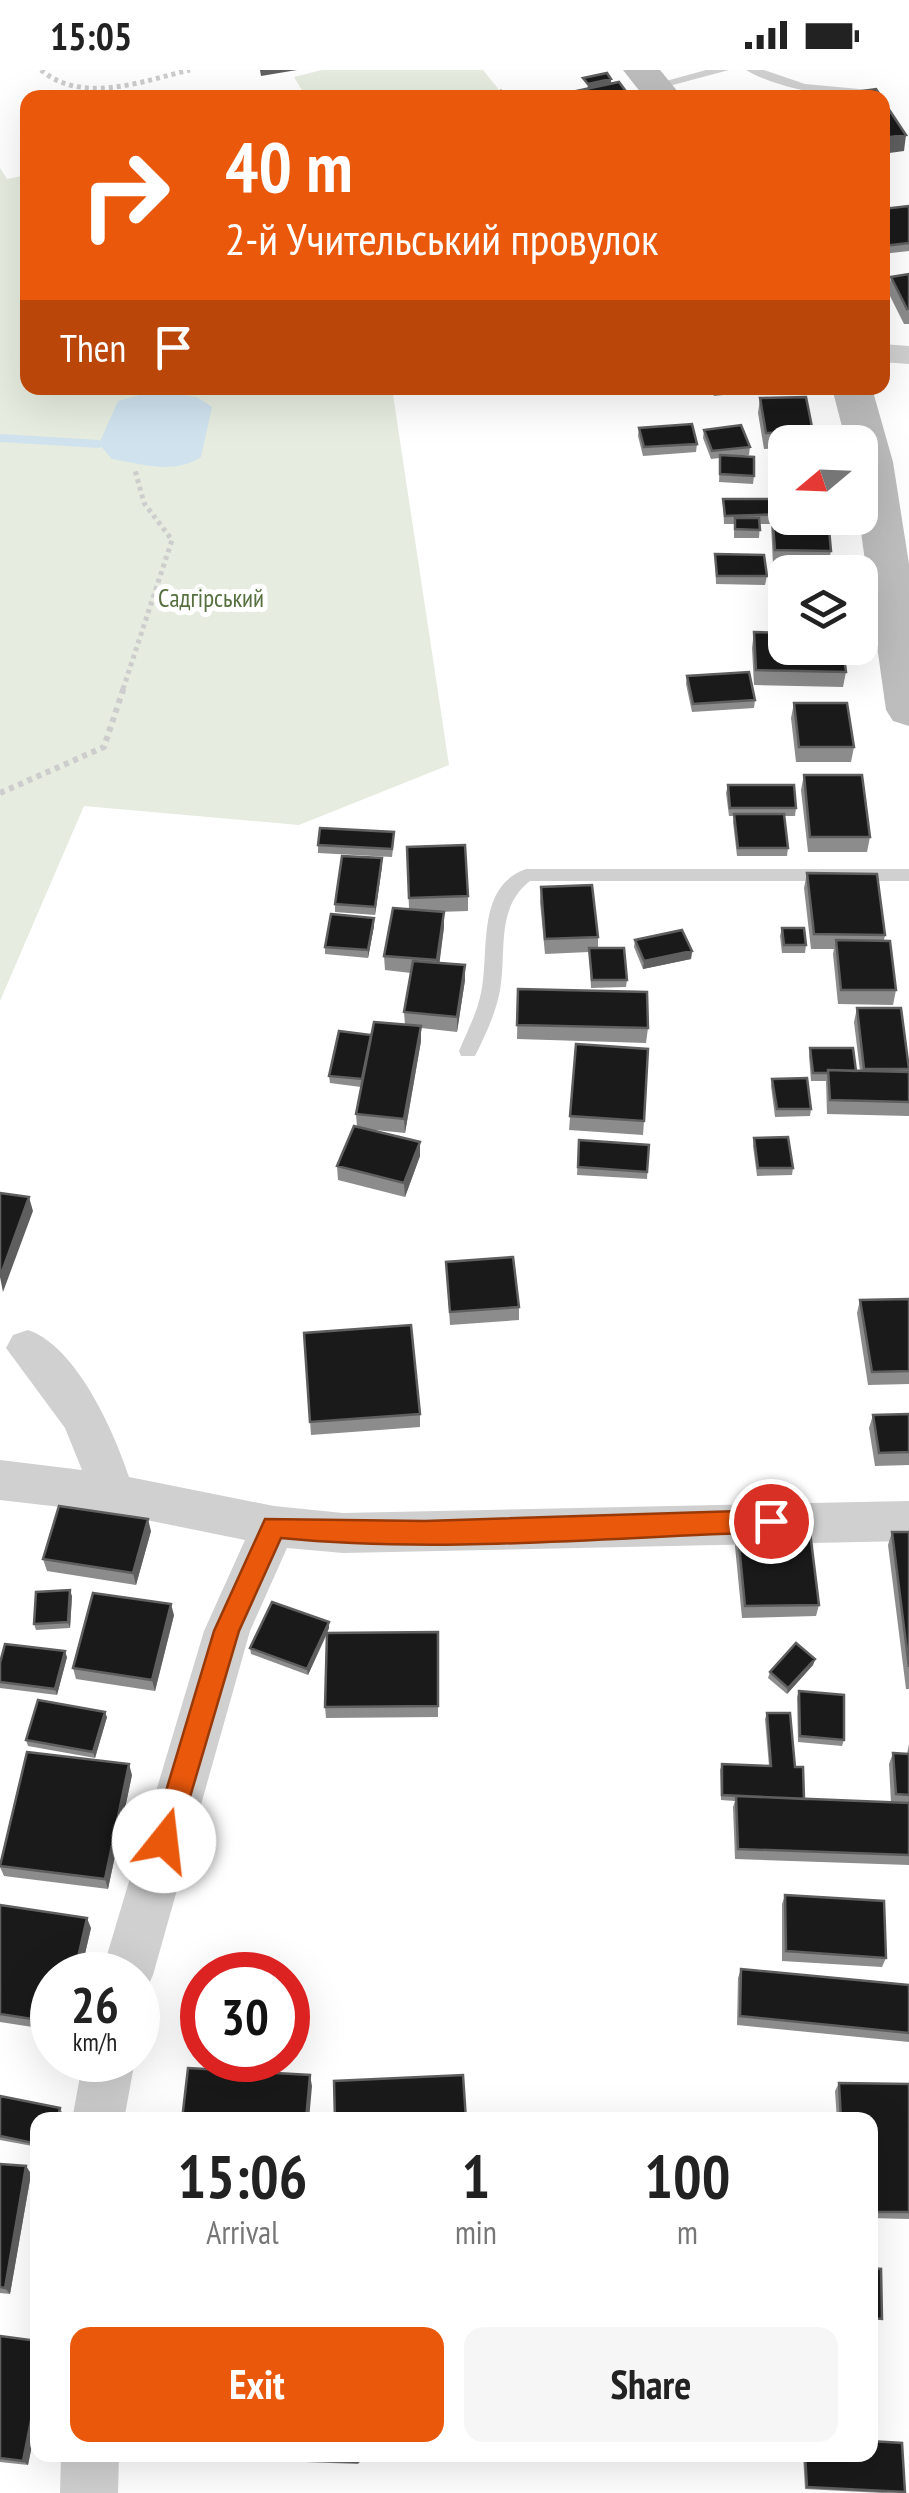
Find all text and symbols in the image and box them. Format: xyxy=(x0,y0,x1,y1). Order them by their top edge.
text: 15:05 xyxy=(50,11,132,60)
text: 40 m xyxy=(225,121,353,211)
icon: right xyxy=(60,130,190,260)
text: 2-й Учительський провулок xyxy=(225,209,658,267)
icon: arrive xyxy=(146,320,201,375)
text: Then xyxy=(60,323,126,372)
north arrow xyxy=(768,425,878,535)
map controls xyxy=(768,425,878,665)
button: layers xyxy=(768,555,878,665)
park label: Садгірський xyxy=(158,582,264,614)
pin xyxy=(729,1479,814,1564)
icon: arrive xyxy=(744,1494,799,1549)
position arrow xyxy=(112,1789,216,1893)
speed limit sign: 30 xyxy=(180,1952,310,2082)
text: 26 xyxy=(71,1972,119,2037)
text: km/h xyxy=(73,2026,117,2058)
text: 15:06 xyxy=(178,2137,307,2215)
text: 1 xyxy=(462,2137,490,2215)
text: 100 xyxy=(644,2137,730,2215)
text: Arrival xyxy=(206,2211,279,2253)
text: min xyxy=(455,2211,497,2253)
text: m xyxy=(677,2211,698,2253)
button: Exit xyxy=(70,2327,444,2442)
button: Share xyxy=(464,2327,838,2442)

